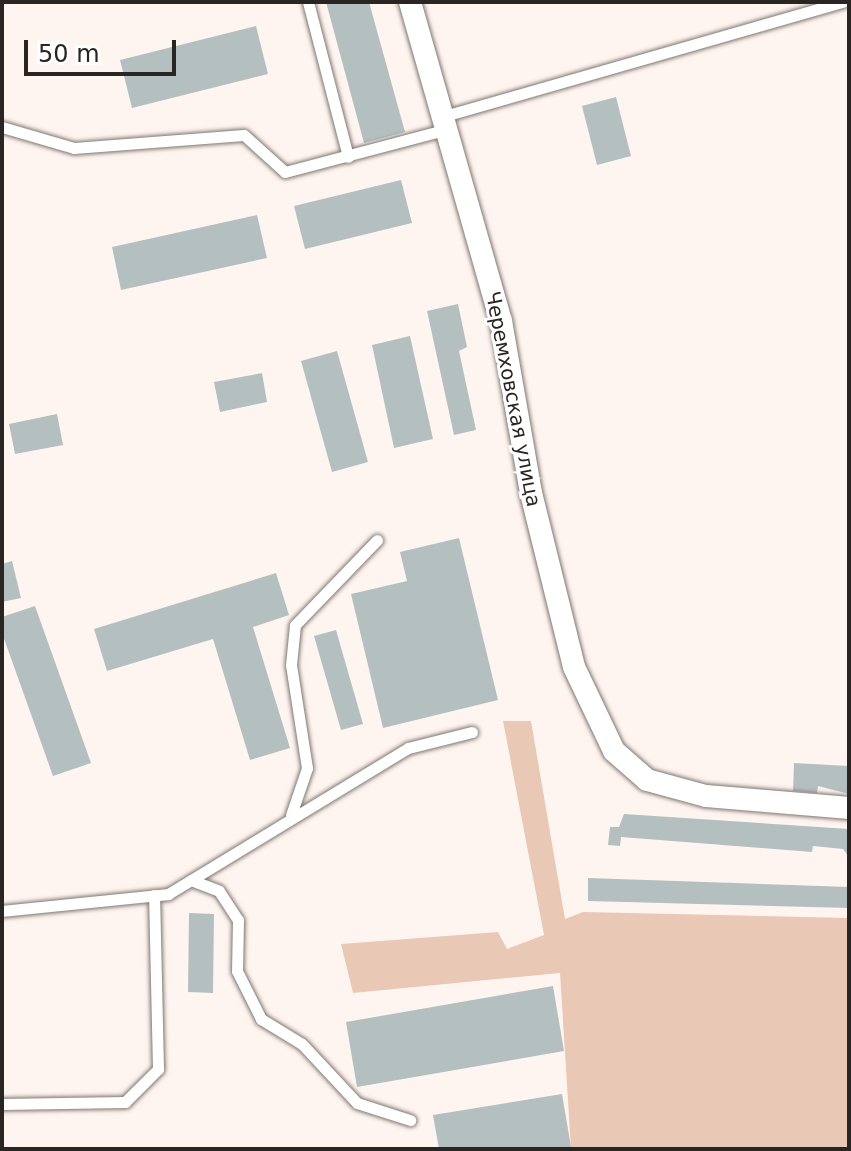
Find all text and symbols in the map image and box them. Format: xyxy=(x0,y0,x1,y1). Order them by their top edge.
scale bar xyxy=(28,24,180,74)
text: 50 m xyxy=(38,40,100,68)
street label: Черемховская улица xyxy=(480,289,546,509)

